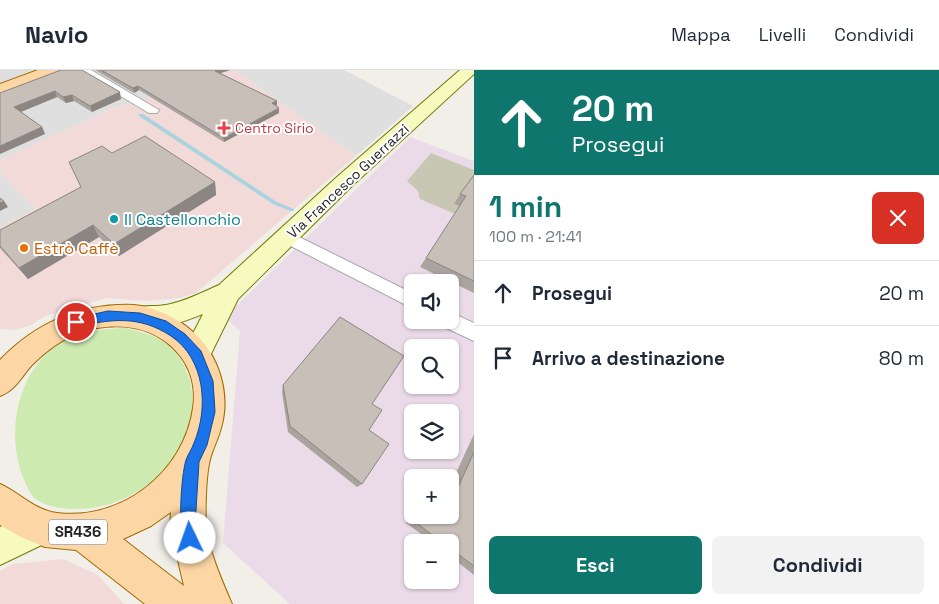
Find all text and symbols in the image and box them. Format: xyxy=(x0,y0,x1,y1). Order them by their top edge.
text: Navio xyxy=(25,19,89,50)
text: Mappa xyxy=(671,23,731,46)
text: Livelli xyxy=(759,23,806,46)
text: Condividi xyxy=(834,23,914,46)
text: 20 m xyxy=(572,87,654,131)
icon: ahead xyxy=(489,90,554,155)
place label: Centro Sirio xyxy=(235,119,314,137)
street label: Via Francesco Guerrazzi xyxy=(283,120,413,242)
marker: Centro Sirio xyxy=(217,121,231,135)
text: Prosegui xyxy=(572,130,664,158)
text: 1 min xyxy=(489,187,562,226)
button: close xyxy=(872,192,924,244)
place label: Il Castellonchio xyxy=(124,209,241,230)
marker: Il Castellonchio xyxy=(108,213,120,225)
text: 100 m · 21:41 xyxy=(489,226,582,247)
place label: Estrò Caffè xyxy=(34,238,119,259)
marker: Estrò Caffè xyxy=(18,242,30,254)
map controls xyxy=(404,274,459,589)
button: sound xyxy=(404,274,459,329)
icon: ahead xyxy=(489,279,517,307)
text: Prosegui xyxy=(532,281,612,306)
text: 20 m xyxy=(879,281,924,306)
pin xyxy=(55,301,97,343)
icon: arrive xyxy=(62,308,90,336)
button: search xyxy=(404,339,459,394)
icon: arrive xyxy=(489,344,517,372)
text: Arrivo a destinazione xyxy=(532,346,725,371)
text: 80 m xyxy=(879,346,924,371)
button: layers xyxy=(404,404,459,459)
button: + xyxy=(404,469,459,524)
position arrow xyxy=(163,511,215,563)
road number: SR436 xyxy=(49,520,107,544)
button: − xyxy=(404,534,459,589)
button: Esci xyxy=(489,536,702,594)
button: Condividi xyxy=(712,536,924,594)

